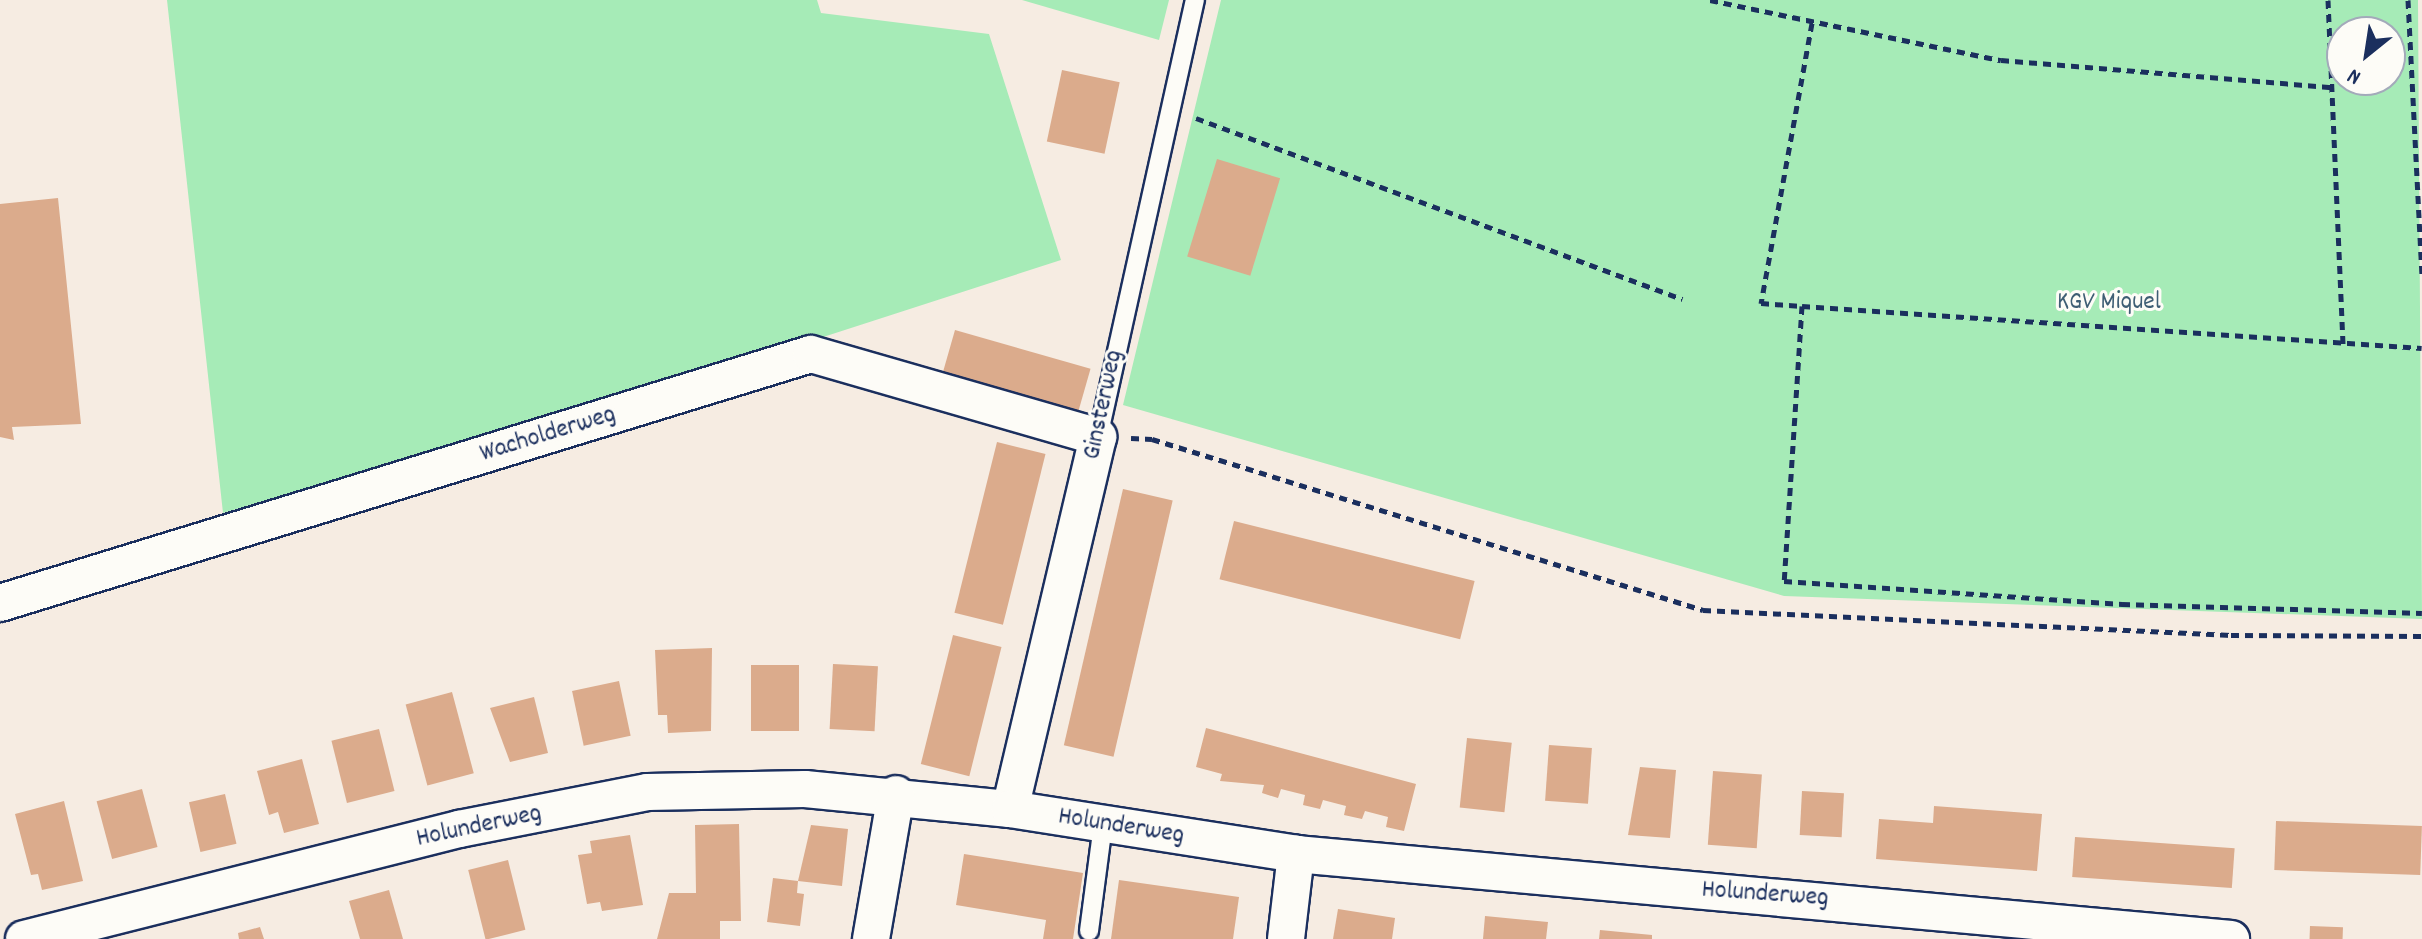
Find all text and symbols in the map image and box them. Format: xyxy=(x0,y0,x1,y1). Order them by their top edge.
north arrow xyxy=(2326,16,2406,96)
text: N xyxy=(2342,59,2367,92)
park label: KGV Miquel xyxy=(2057,287,2161,319)
street label: Ginsterweg xyxy=(1077,347,1131,463)
street label: Wacholderweg xyxy=(476,400,620,470)
street label: Holunderweg xyxy=(414,799,544,855)
street label: Holunderweg xyxy=(1056,802,1186,852)
street label: Holunderweg xyxy=(1700,875,1830,915)

